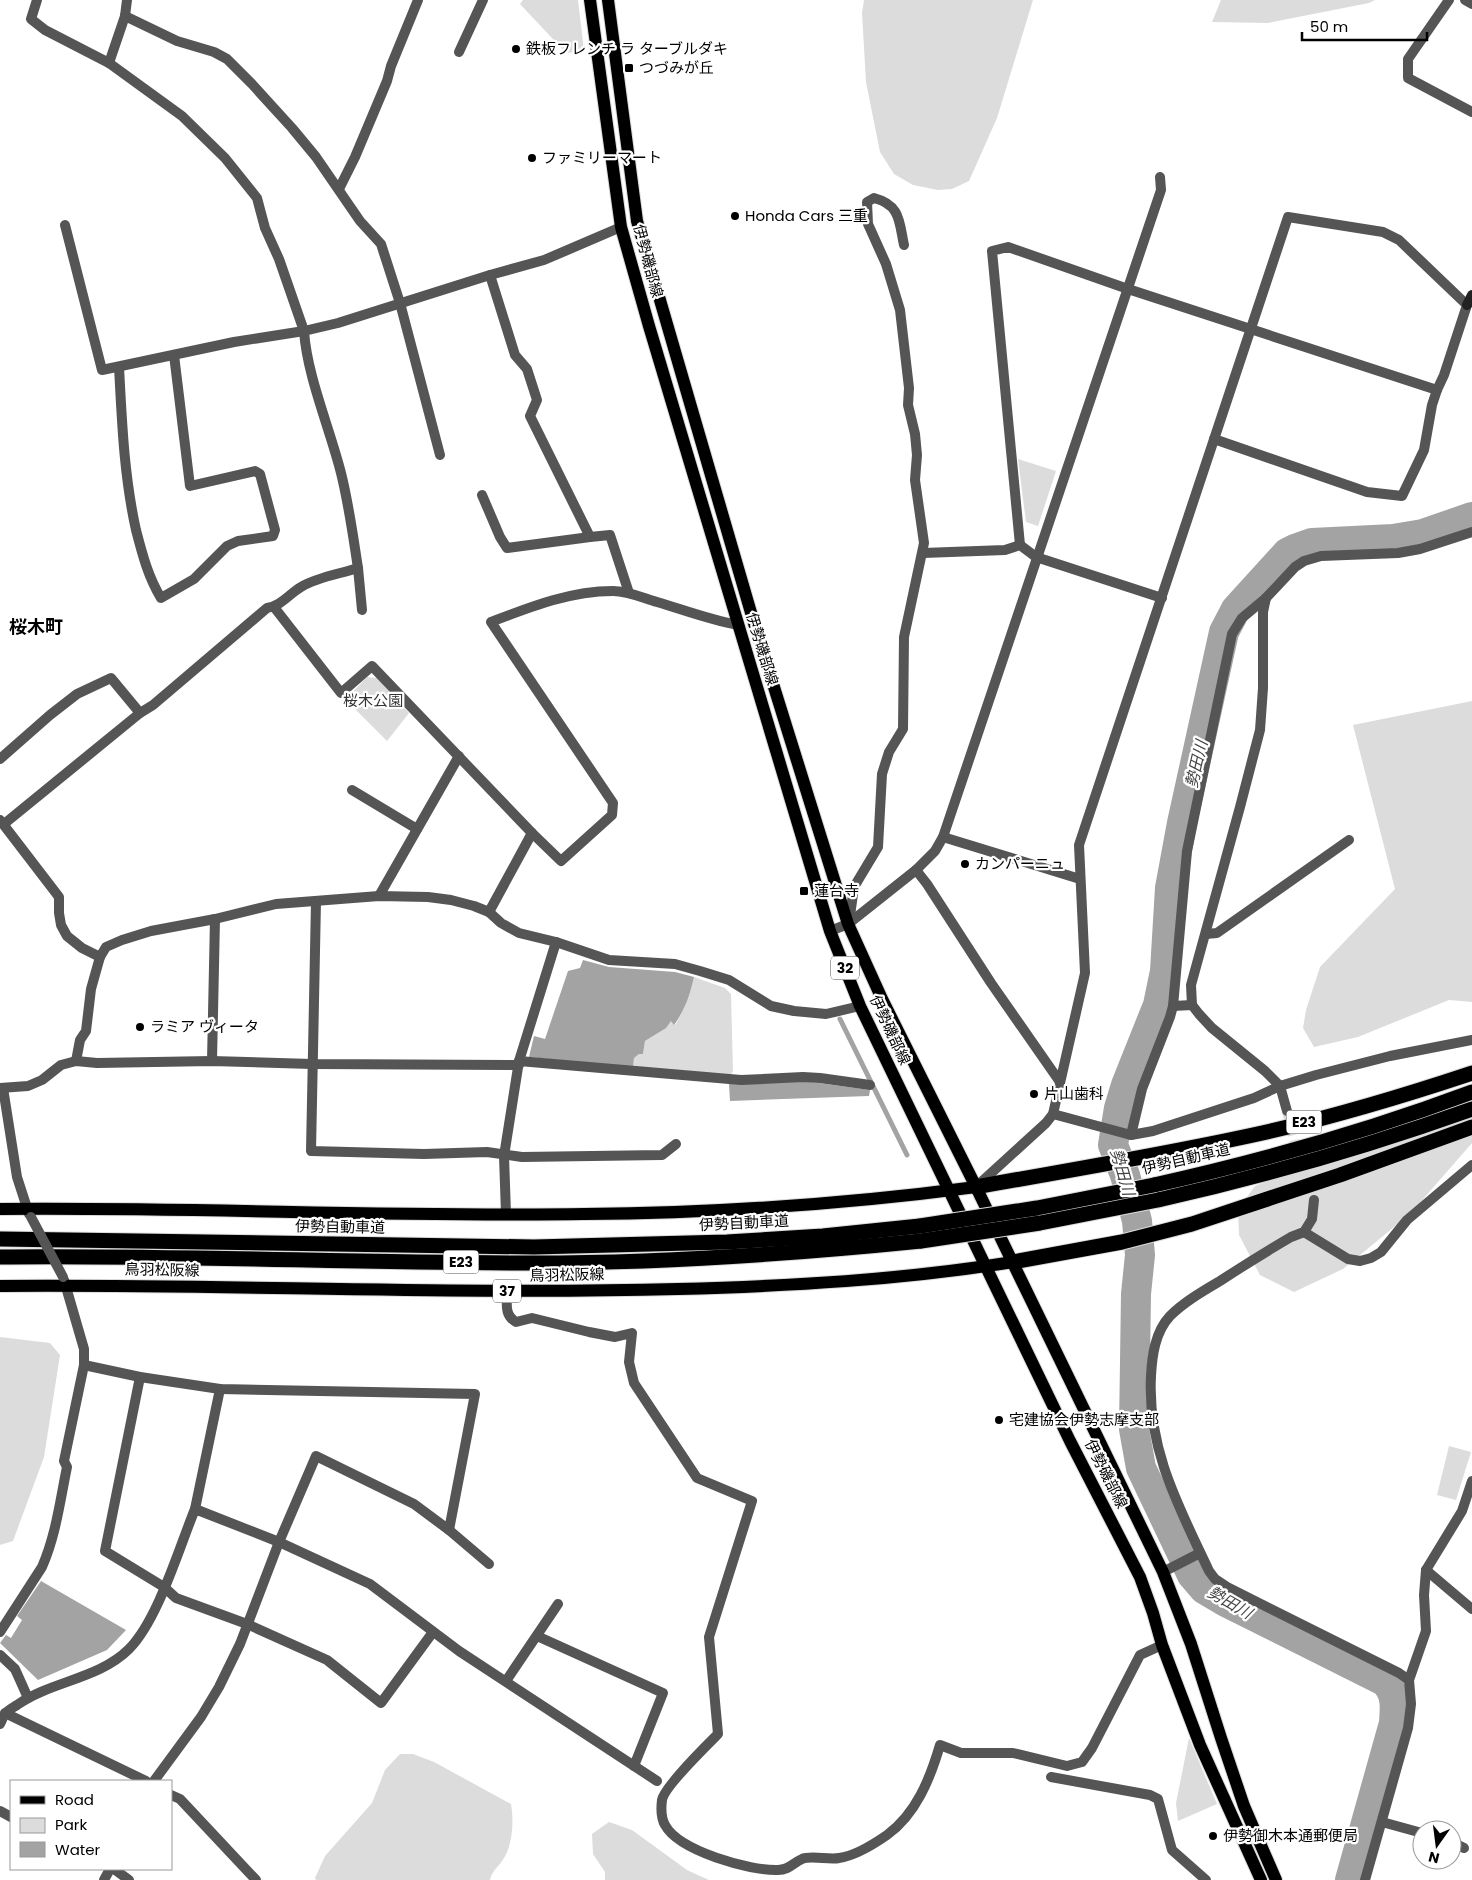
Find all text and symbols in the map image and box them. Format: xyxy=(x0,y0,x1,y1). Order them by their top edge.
scale bar xyxy=(1302,10,1427,42)
text: 50 m xyxy=(1310,16,1348,37)
place label: 鉄板フレンチ ラ ターブルダキ xyxy=(526,38,728,59)
marker: 鉄板フレンチ ラ ターブルダキ xyxy=(510,43,522,55)
place label: つづみが丘 xyxy=(639,57,714,78)
marker: つづみが丘 xyxy=(623,62,635,74)
place label: ファミリーマート xyxy=(542,147,662,168)
marker: ファミリーマート xyxy=(526,152,538,164)
place label: Honda Cars 三重 xyxy=(745,205,868,226)
marker: Honda Cars 三重 xyxy=(729,210,741,222)
street label: 伊勢磯部線 xyxy=(629,222,668,300)
street label: 伊勢磯部線 xyxy=(741,610,783,688)
district label: 桜木町 xyxy=(9,614,63,639)
park label: 桜木公園 xyxy=(343,690,403,711)
water label: 勢田川 xyxy=(1180,736,1214,790)
place label: カンパーニュ xyxy=(975,853,1065,874)
marker: カンパーニュ xyxy=(959,858,971,870)
place label: 蓮台寺 xyxy=(814,880,859,901)
marker: 蓮台寺 xyxy=(798,885,810,897)
road number: 32 xyxy=(831,956,859,980)
street label: 伊勢磯部線 xyxy=(865,991,916,1068)
place label: ラミア ヴィータ xyxy=(150,1016,259,1037)
marker: ラミア ヴィータ xyxy=(134,1021,146,1033)
place label: 片山歯科 xyxy=(1044,1083,1104,1104)
marker: 片山歯科 xyxy=(1028,1088,1040,1100)
road number: E23 xyxy=(1286,1110,1322,1134)
street label: 伊勢自動車道 xyxy=(1140,1138,1232,1179)
water label: 勢田川 xyxy=(1105,1146,1141,1200)
street label: 伊勢自動車道 xyxy=(698,1210,789,1235)
street label: 伊勢自動車道 xyxy=(295,1215,385,1238)
road number: E23 xyxy=(444,1250,478,1274)
street label: 鳥羽松阪線 xyxy=(124,1258,200,1281)
street label: 鳥羽松阪線 xyxy=(529,1263,605,1286)
road number: 37 xyxy=(493,1280,521,1302)
place label: 宅建協会伊勢志摩支部 xyxy=(1009,1409,1159,1430)
marker: 宅建協会伊勢志摩支部 xyxy=(993,1414,1005,1426)
street label: 伊勢磯部線 xyxy=(1080,1436,1133,1512)
water label: 勢田川 xyxy=(1203,1580,1258,1625)
legend xyxy=(10,1780,172,1870)
text: Road xyxy=(55,1789,94,1810)
text: Park xyxy=(55,1814,87,1835)
north arrow xyxy=(1412,1820,1462,1870)
place label: 伊勢御木本通郵便局 xyxy=(1223,1825,1358,1846)
marker: 伊勢御木本通郵便局 xyxy=(1207,1830,1219,1842)
text: Water xyxy=(55,1839,101,1860)
text: N xyxy=(1426,1847,1441,1869)

